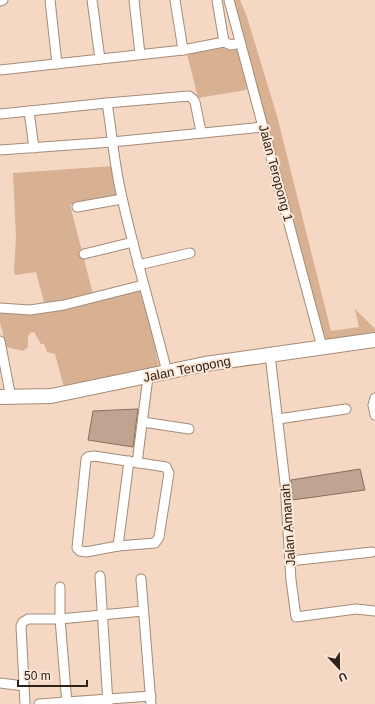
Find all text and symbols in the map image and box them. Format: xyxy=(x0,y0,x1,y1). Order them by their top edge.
street label: Jalan Teropong 1 xyxy=(256,123,296,223)
street label: Jalan Teropong xyxy=(142,353,232,385)
street label: Jalan Amanah xyxy=(278,483,298,567)
north arrow xyxy=(319,648,359,688)
scale bar xyxy=(18,662,87,688)
text: 50 m xyxy=(24,669,51,683)
text: U xyxy=(337,670,349,684)

